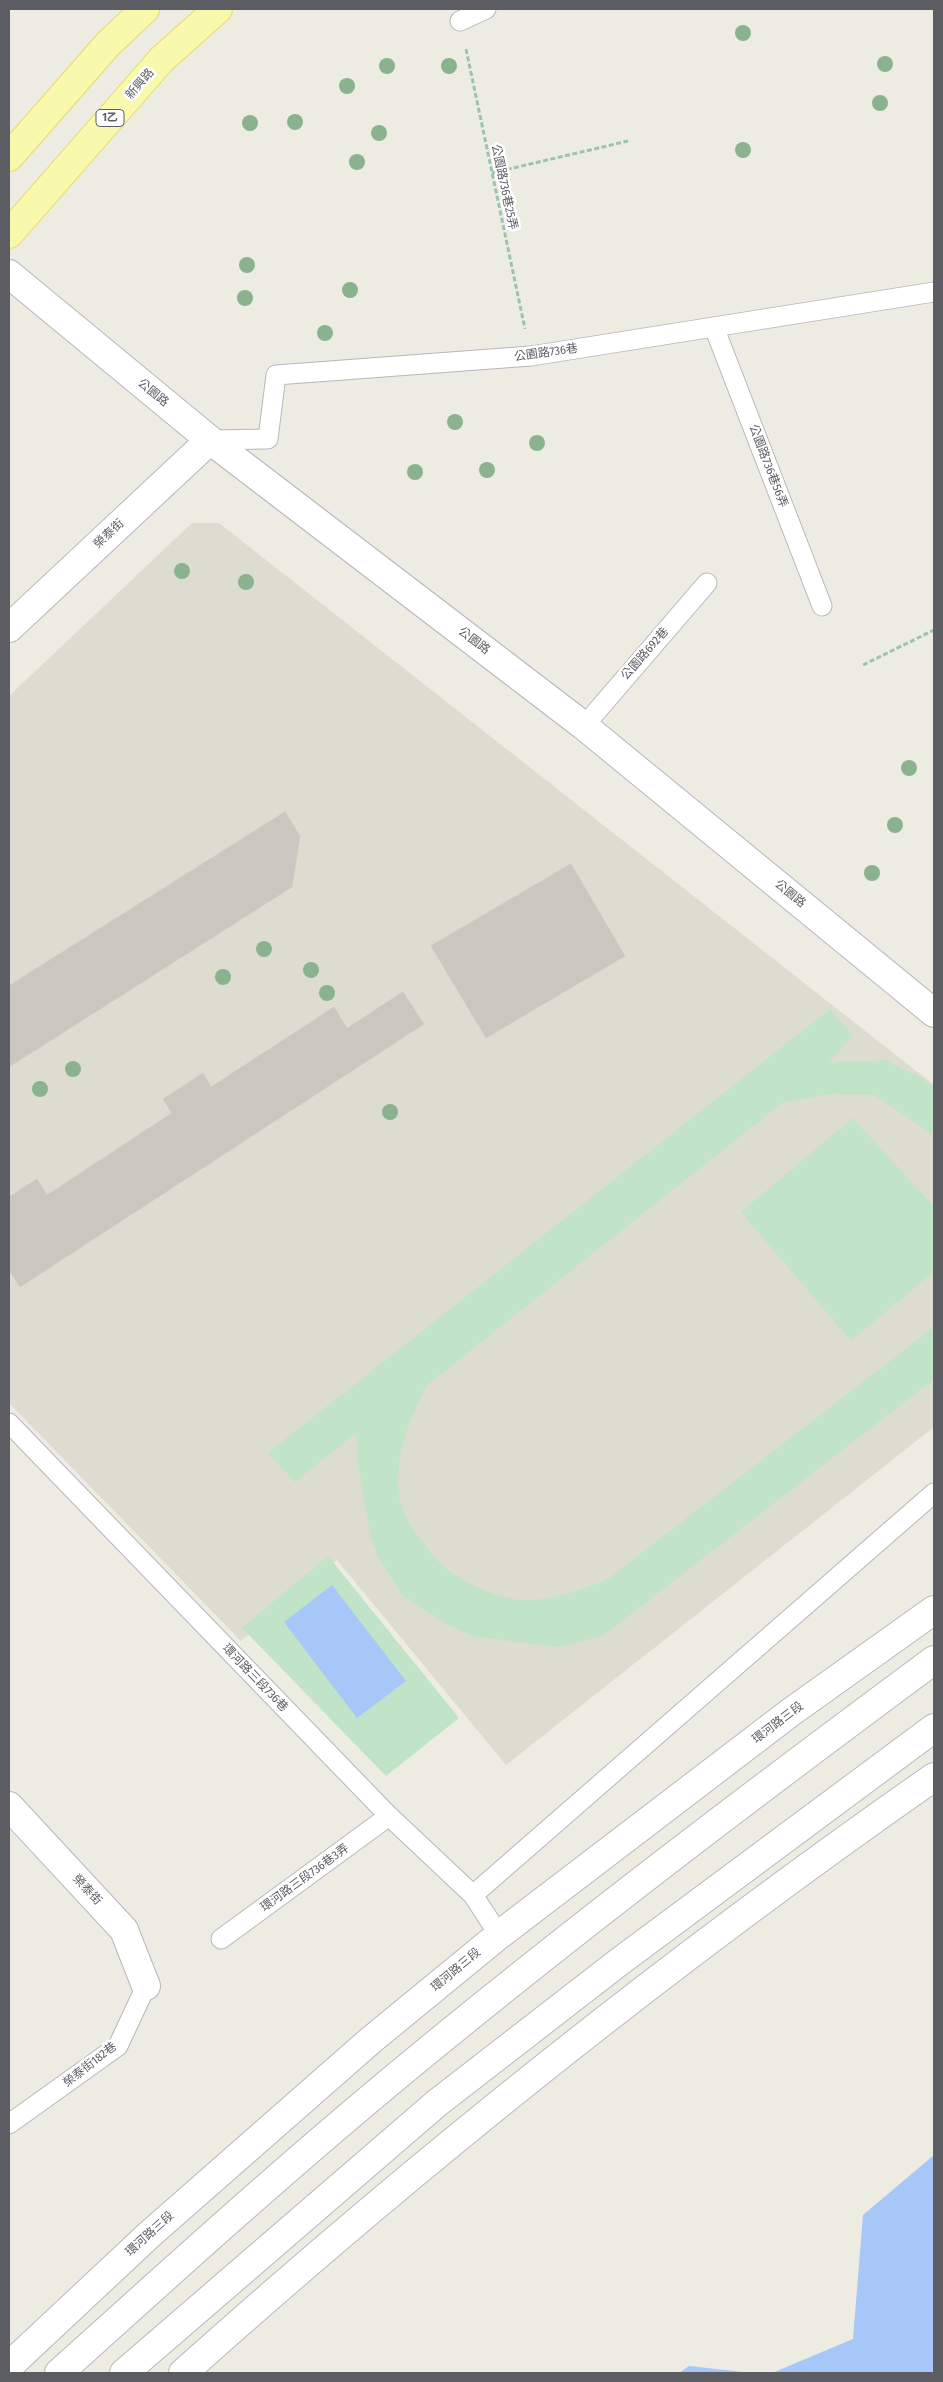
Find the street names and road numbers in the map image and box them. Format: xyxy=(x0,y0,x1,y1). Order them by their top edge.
street label: 新興路 xyxy=(123,66,157,102)
road number: 1乙 xyxy=(96,110,124,126)
street label: 公園路736巷25弄 xyxy=(488,143,520,231)
street label: 公園路736巷 xyxy=(513,341,579,365)
street label: 公園路 xyxy=(134,376,172,410)
street label: 公園路736巷56弄 xyxy=(746,423,790,509)
street label: 榮泰街 xyxy=(91,516,127,552)
street label: 公園路 xyxy=(455,624,493,658)
street label: 公園路692巷 xyxy=(618,625,672,683)
street label: 公園路 xyxy=(771,877,809,911)
street label: 環河路三段736巷 xyxy=(219,1641,291,1715)
street label: 環河路三段 xyxy=(750,1699,806,1747)
street label: 環河路三段736巷3弄 xyxy=(258,1841,352,1915)
street label: 榮泰街 xyxy=(69,1872,105,1908)
street label: 環河路三段 xyxy=(428,1945,484,1995)
street label: 榮泰街182巷 xyxy=(60,2040,120,2090)
street label: 環河路三段 xyxy=(123,2209,177,2259)

